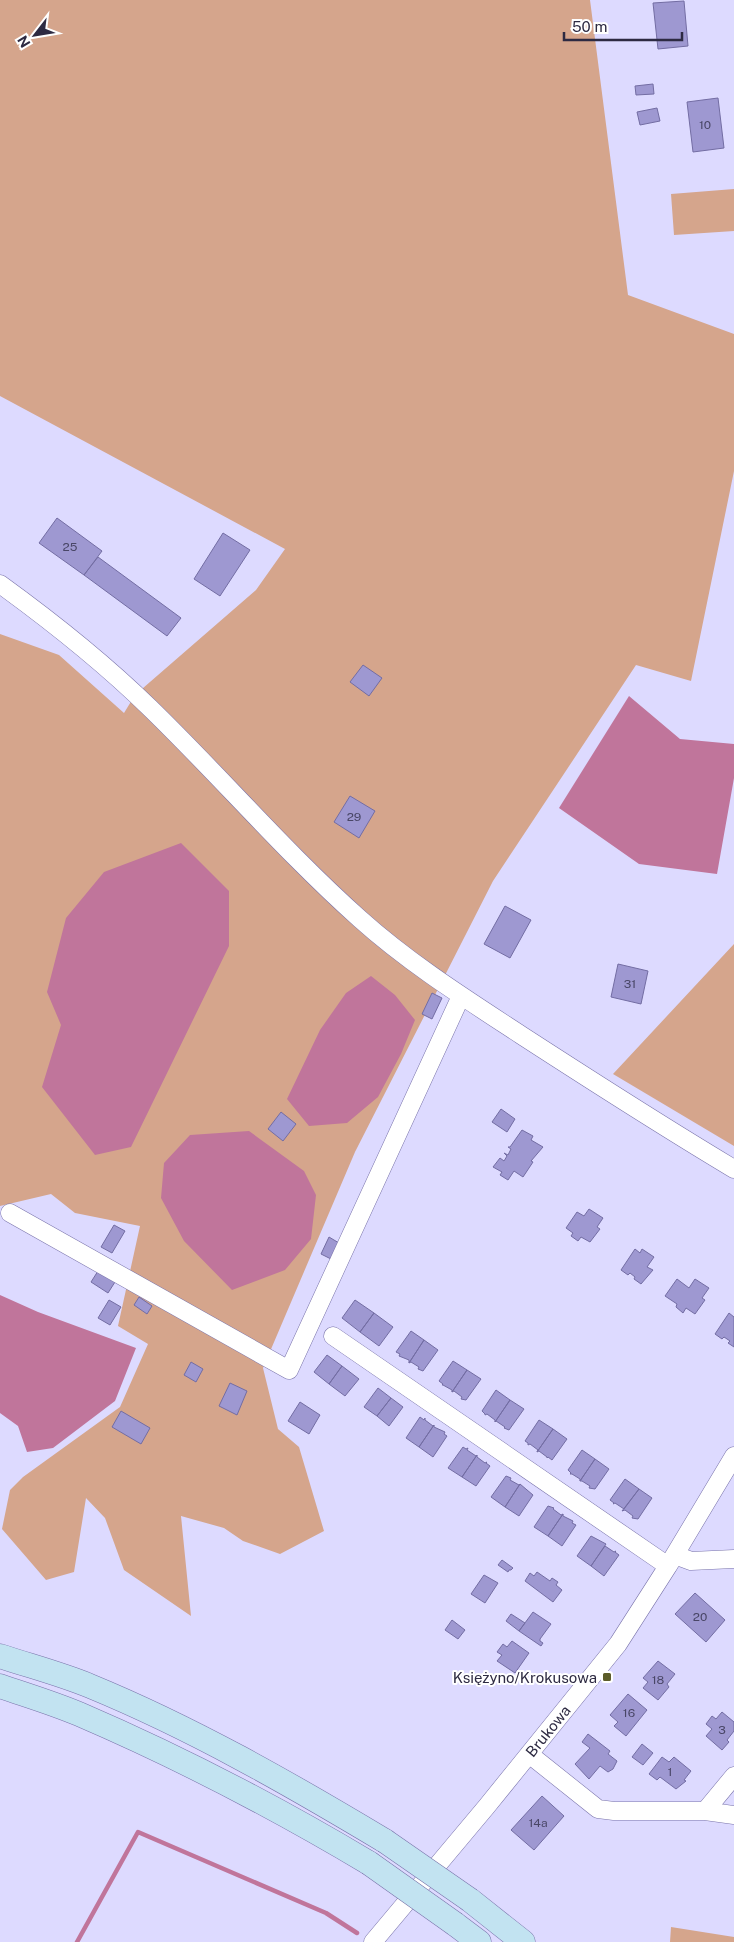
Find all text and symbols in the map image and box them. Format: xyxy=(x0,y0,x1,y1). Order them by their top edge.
north arrow xyxy=(10,10,60,60)
scale bar xyxy=(564,10,682,42)
text: 50 m xyxy=(572,18,607,35)
text: N xyxy=(14,33,34,51)
house number: 10 xyxy=(699,118,711,132)
house number: 25 xyxy=(63,540,78,554)
house number: 29 xyxy=(347,810,361,824)
house number: 31 xyxy=(624,977,636,991)
house number: 20 xyxy=(693,1610,707,1624)
place label: Księżyno/Krokusowa xyxy=(453,1669,597,1686)
marker: Księżyno/Krokusowa xyxy=(601,1671,613,1683)
house number: 18 xyxy=(652,1673,665,1687)
street label: Brukowa xyxy=(522,1702,574,1760)
house number: 16 xyxy=(623,1706,635,1720)
house number: 3 xyxy=(718,1723,726,1737)
house number: 1 xyxy=(668,1765,672,1779)
house number: 14a xyxy=(528,1816,548,1830)

